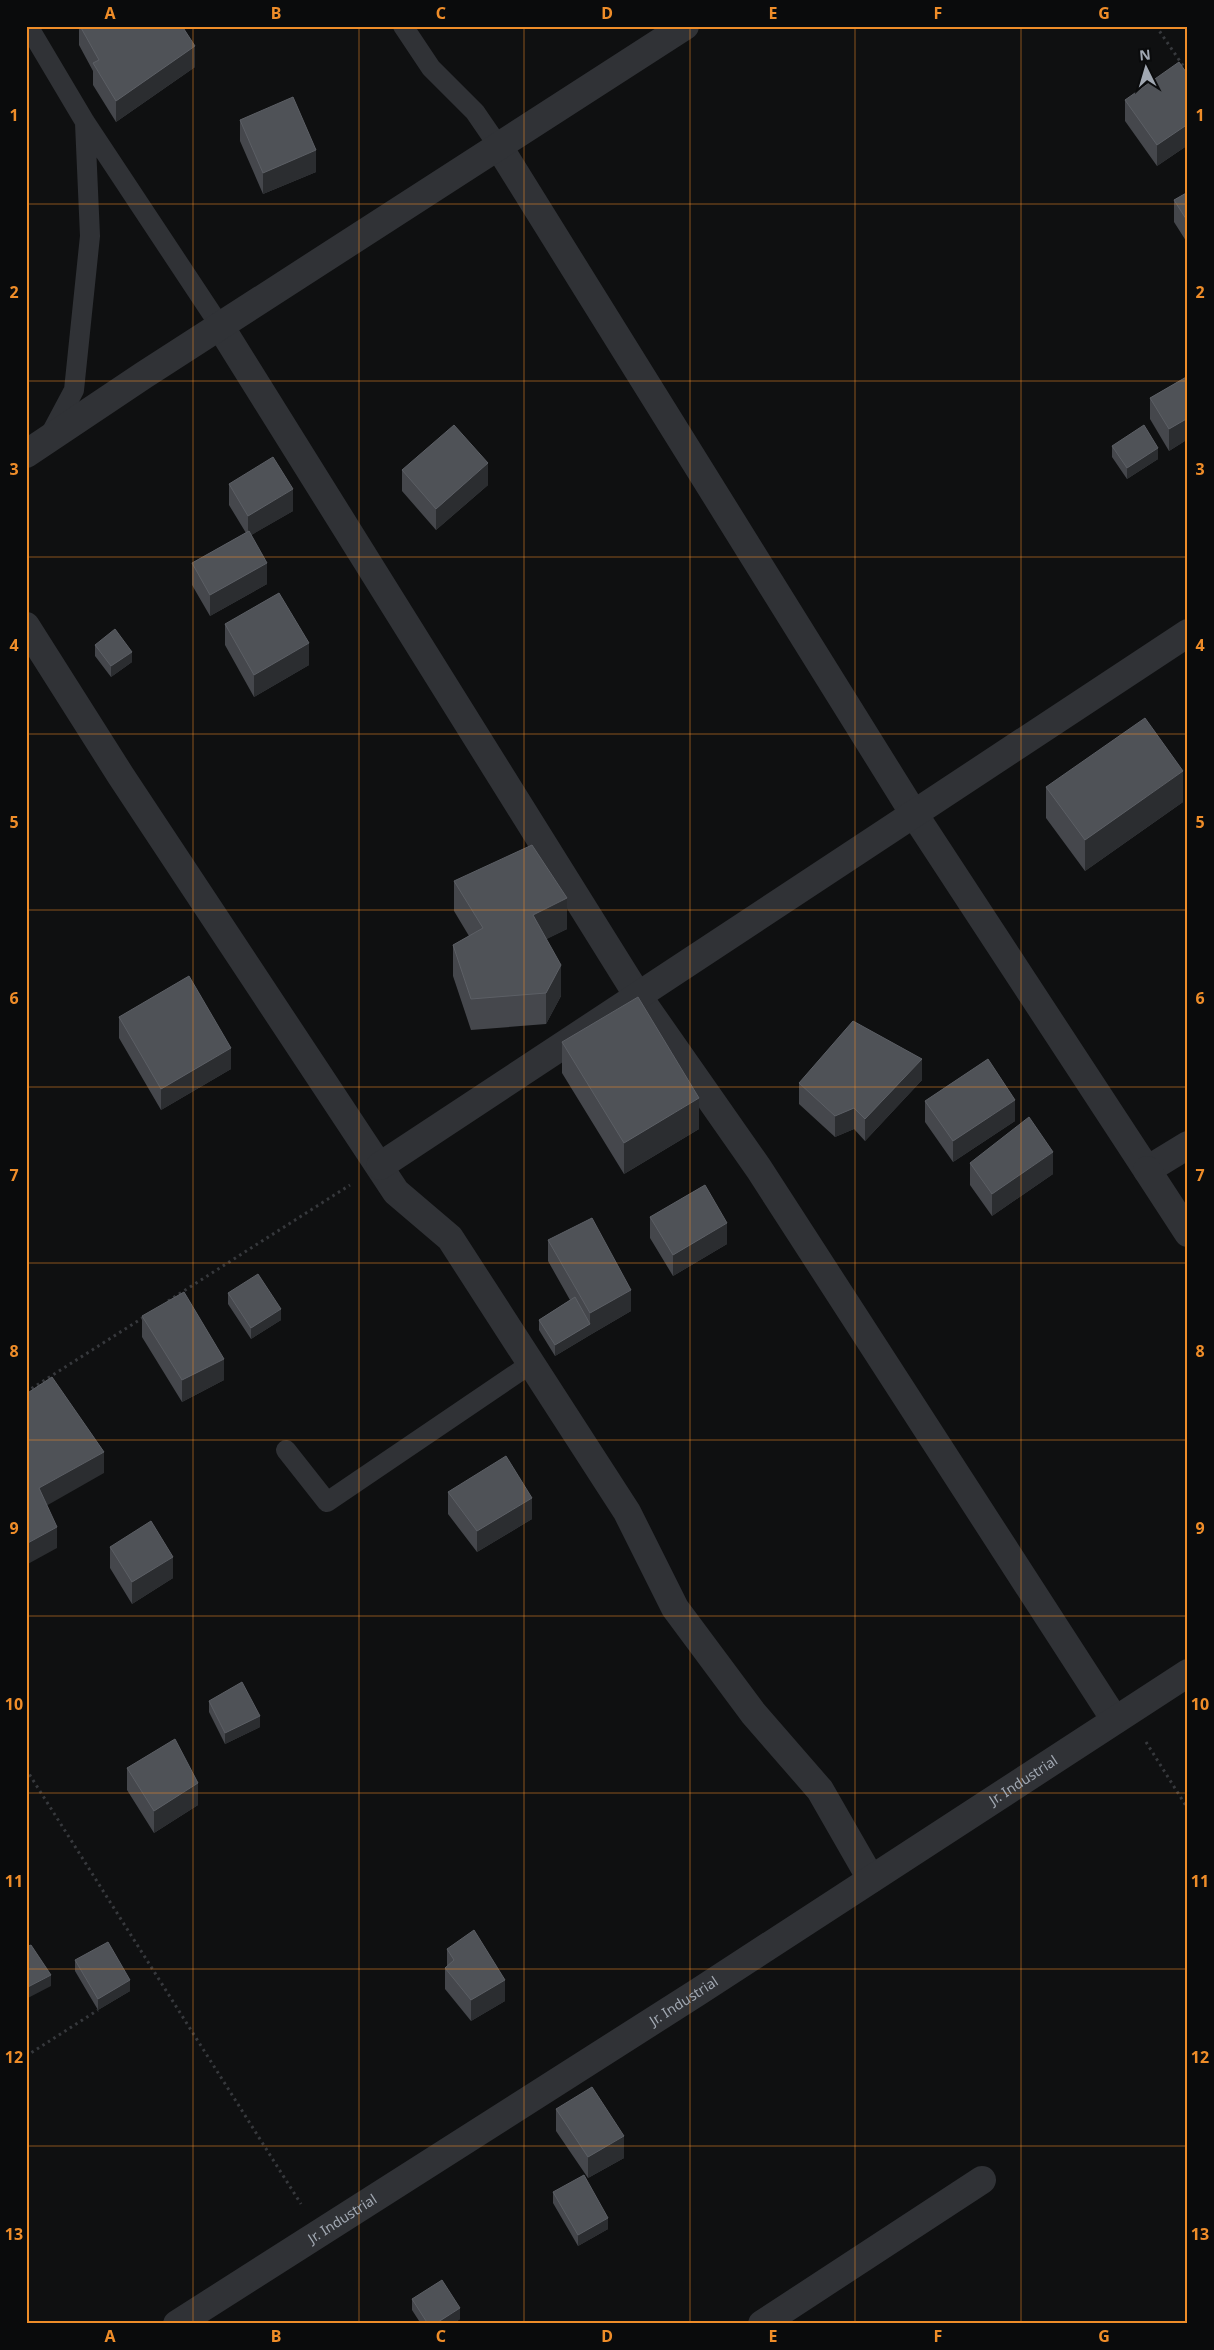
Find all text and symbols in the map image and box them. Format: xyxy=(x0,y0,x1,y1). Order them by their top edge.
text: A xyxy=(104,2,116,24)
text: B xyxy=(271,2,281,24)
text: C xyxy=(436,2,446,24)
text: D xyxy=(601,2,613,24)
text: E xyxy=(769,2,778,24)
text: F xyxy=(934,2,942,24)
text: G xyxy=(1098,2,1110,24)
north arrow xyxy=(1122,42,1172,92)
text: N xyxy=(1138,45,1151,65)
text: 1 xyxy=(9,104,19,126)
text: 1 xyxy=(1195,104,1205,126)
text: 2 xyxy=(9,281,19,303)
text: 2 xyxy=(1195,281,1205,303)
text: 3 xyxy=(9,458,19,480)
text: 3 xyxy=(1195,458,1205,480)
text: 4 xyxy=(9,634,19,656)
text: 4 xyxy=(1195,634,1205,656)
text: 5 xyxy=(9,811,19,833)
text: 5 xyxy=(1195,811,1205,833)
text: 6 xyxy=(9,987,19,1009)
text: 6 xyxy=(1195,987,1205,1009)
text: 7 xyxy=(9,1164,19,1186)
text: 7 xyxy=(1195,1164,1205,1186)
text: 8 xyxy=(9,1340,19,1362)
text: 8 xyxy=(1195,1340,1205,1362)
text: 9 xyxy=(9,1517,19,1539)
text: 9 xyxy=(1195,1517,1205,1539)
text: 10 xyxy=(5,1693,23,1715)
text: 10 xyxy=(1191,1693,1209,1715)
street label: Jr. Industrial xyxy=(983,1750,1061,1810)
text: 11 xyxy=(5,1870,23,1892)
text: 11 xyxy=(1191,1870,1209,1892)
street label: Jr. Industrial xyxy=(644,1971,722,2031)
text: 12 xyxy=(5,2046,23,2068)
text: 12 xyxy=(1191,2046,1209,2068)
street label: Jr. Industrial xyxy=(302,2189,380,2248)
text: 13 xyxy=(5,2223,23,2245)
text: 13 xyxy=(1191,2223,1209,2245)
text: A xyxy=(104,2325,116,2347)
text: B xyxy=(271,2325,281,2347)
text: C xyxy=(436,2325,446,2347)
text: D xyxy=(601,2325,613,2347)
text: E xyxy=(769,2325,778,2347)
text: F xyxy=(934,2325,942,2347)
text: G xyxy=(1098,2325,1110,2347)

